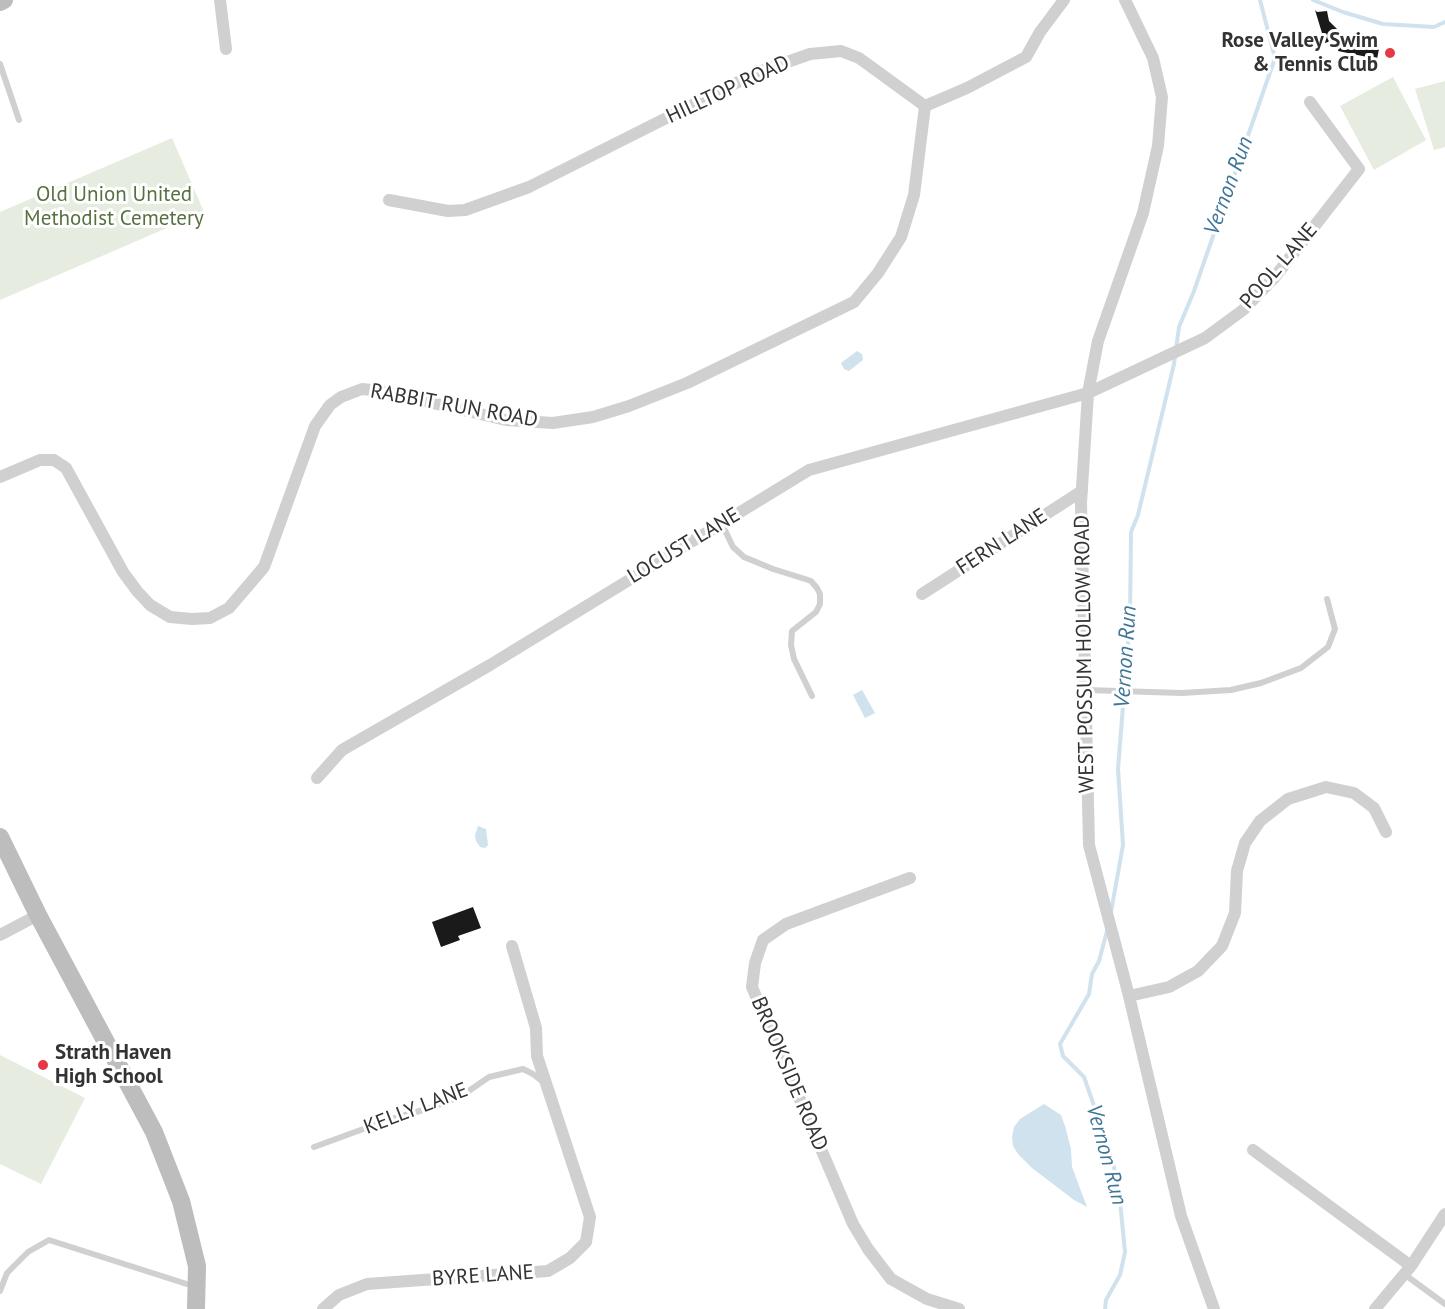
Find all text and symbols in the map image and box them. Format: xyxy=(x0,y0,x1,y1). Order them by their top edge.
place label: Rose Valley Swim & Tennis Club xyxy=(1221,28,1378,78)
marker: Rose Valley Swim & Tennis Club xyxy=(1383,46,1397,60)
street label: HILLTOP ROAD xyxy=(662,50,794,130)
water label: Vernon Run xyxy=(1199,133,1259,239)
park label: Old Union United Methodist Cemetery xyxy=(24,182,204,232)
street label: POOL LANE xyxy=(1235,218,1323,314)
street label: RABBIT RUN ROAD xyxy=(368,379,540,433)
street label: LOCUST LANE xyxy=(623,503,745,589)
street label: FERN LANE xyxy=(952,503,1052,581)
street label: WEST POSSUM HOLLOW ROAD xyxy=(1070,515,1100,793)
water label: Vernon Run xyxy=(1109,605,1143,709)
street label: BROOKSIDE ROAD xyxy=(745,993,833,1155)
place label: Strath Haven High School xyxy=(55,1040,171,1090)
marker: Strath Haven High School xyxy=(36,1058,50,1072)
street label: KELLY LANE xyxy=(360,1078,472,1140)
water label: Vernon Run xyxy=(1080,1102,1132,1208)
street label: BYRE LANE xyxy=(431,1260,535,1292)

